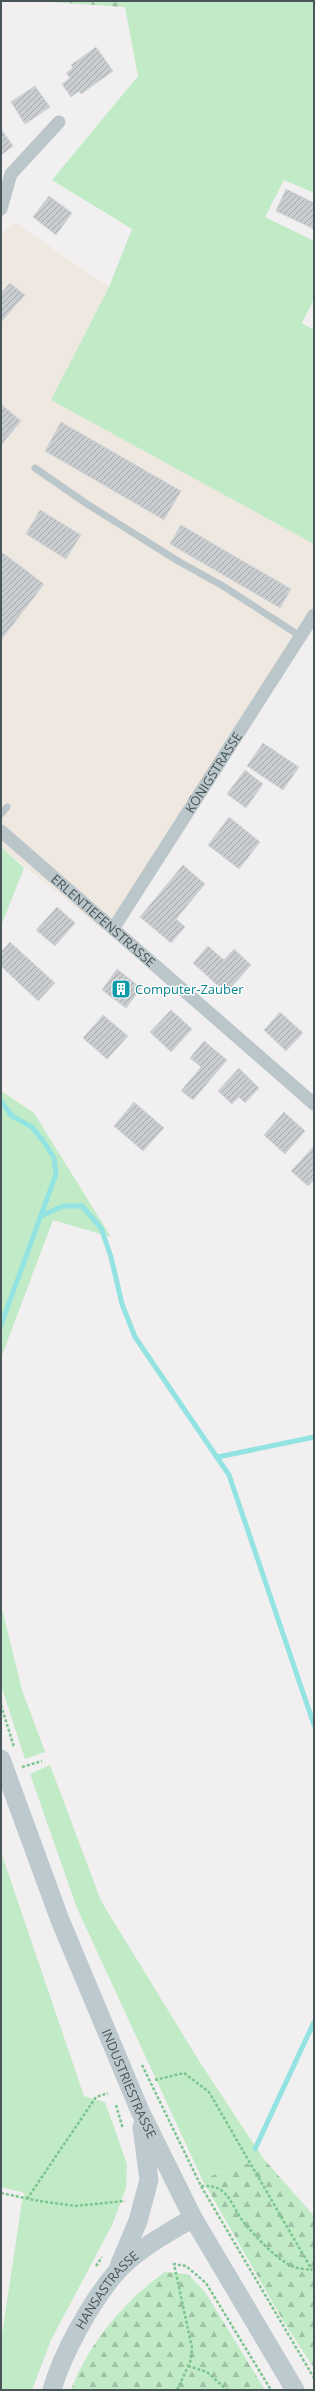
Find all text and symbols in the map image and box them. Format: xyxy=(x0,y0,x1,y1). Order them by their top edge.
street label: KÖNIGSTRASSE xyxy=(181,728,246,816)
street label: ERLENTIEFENSTRASSE xyxy=(47,870,160,971)
building icon: Computer-Zauber xyxy=(110,978,132,1000)
place label: Computer-Zauber xyxy=(135,980,244,998)
street label: INDUSTRIESTRASSE xyxy=(98,2026,161,2141)
street label: HANSASTRASSE xyxy=(71,2247,142,2333)

